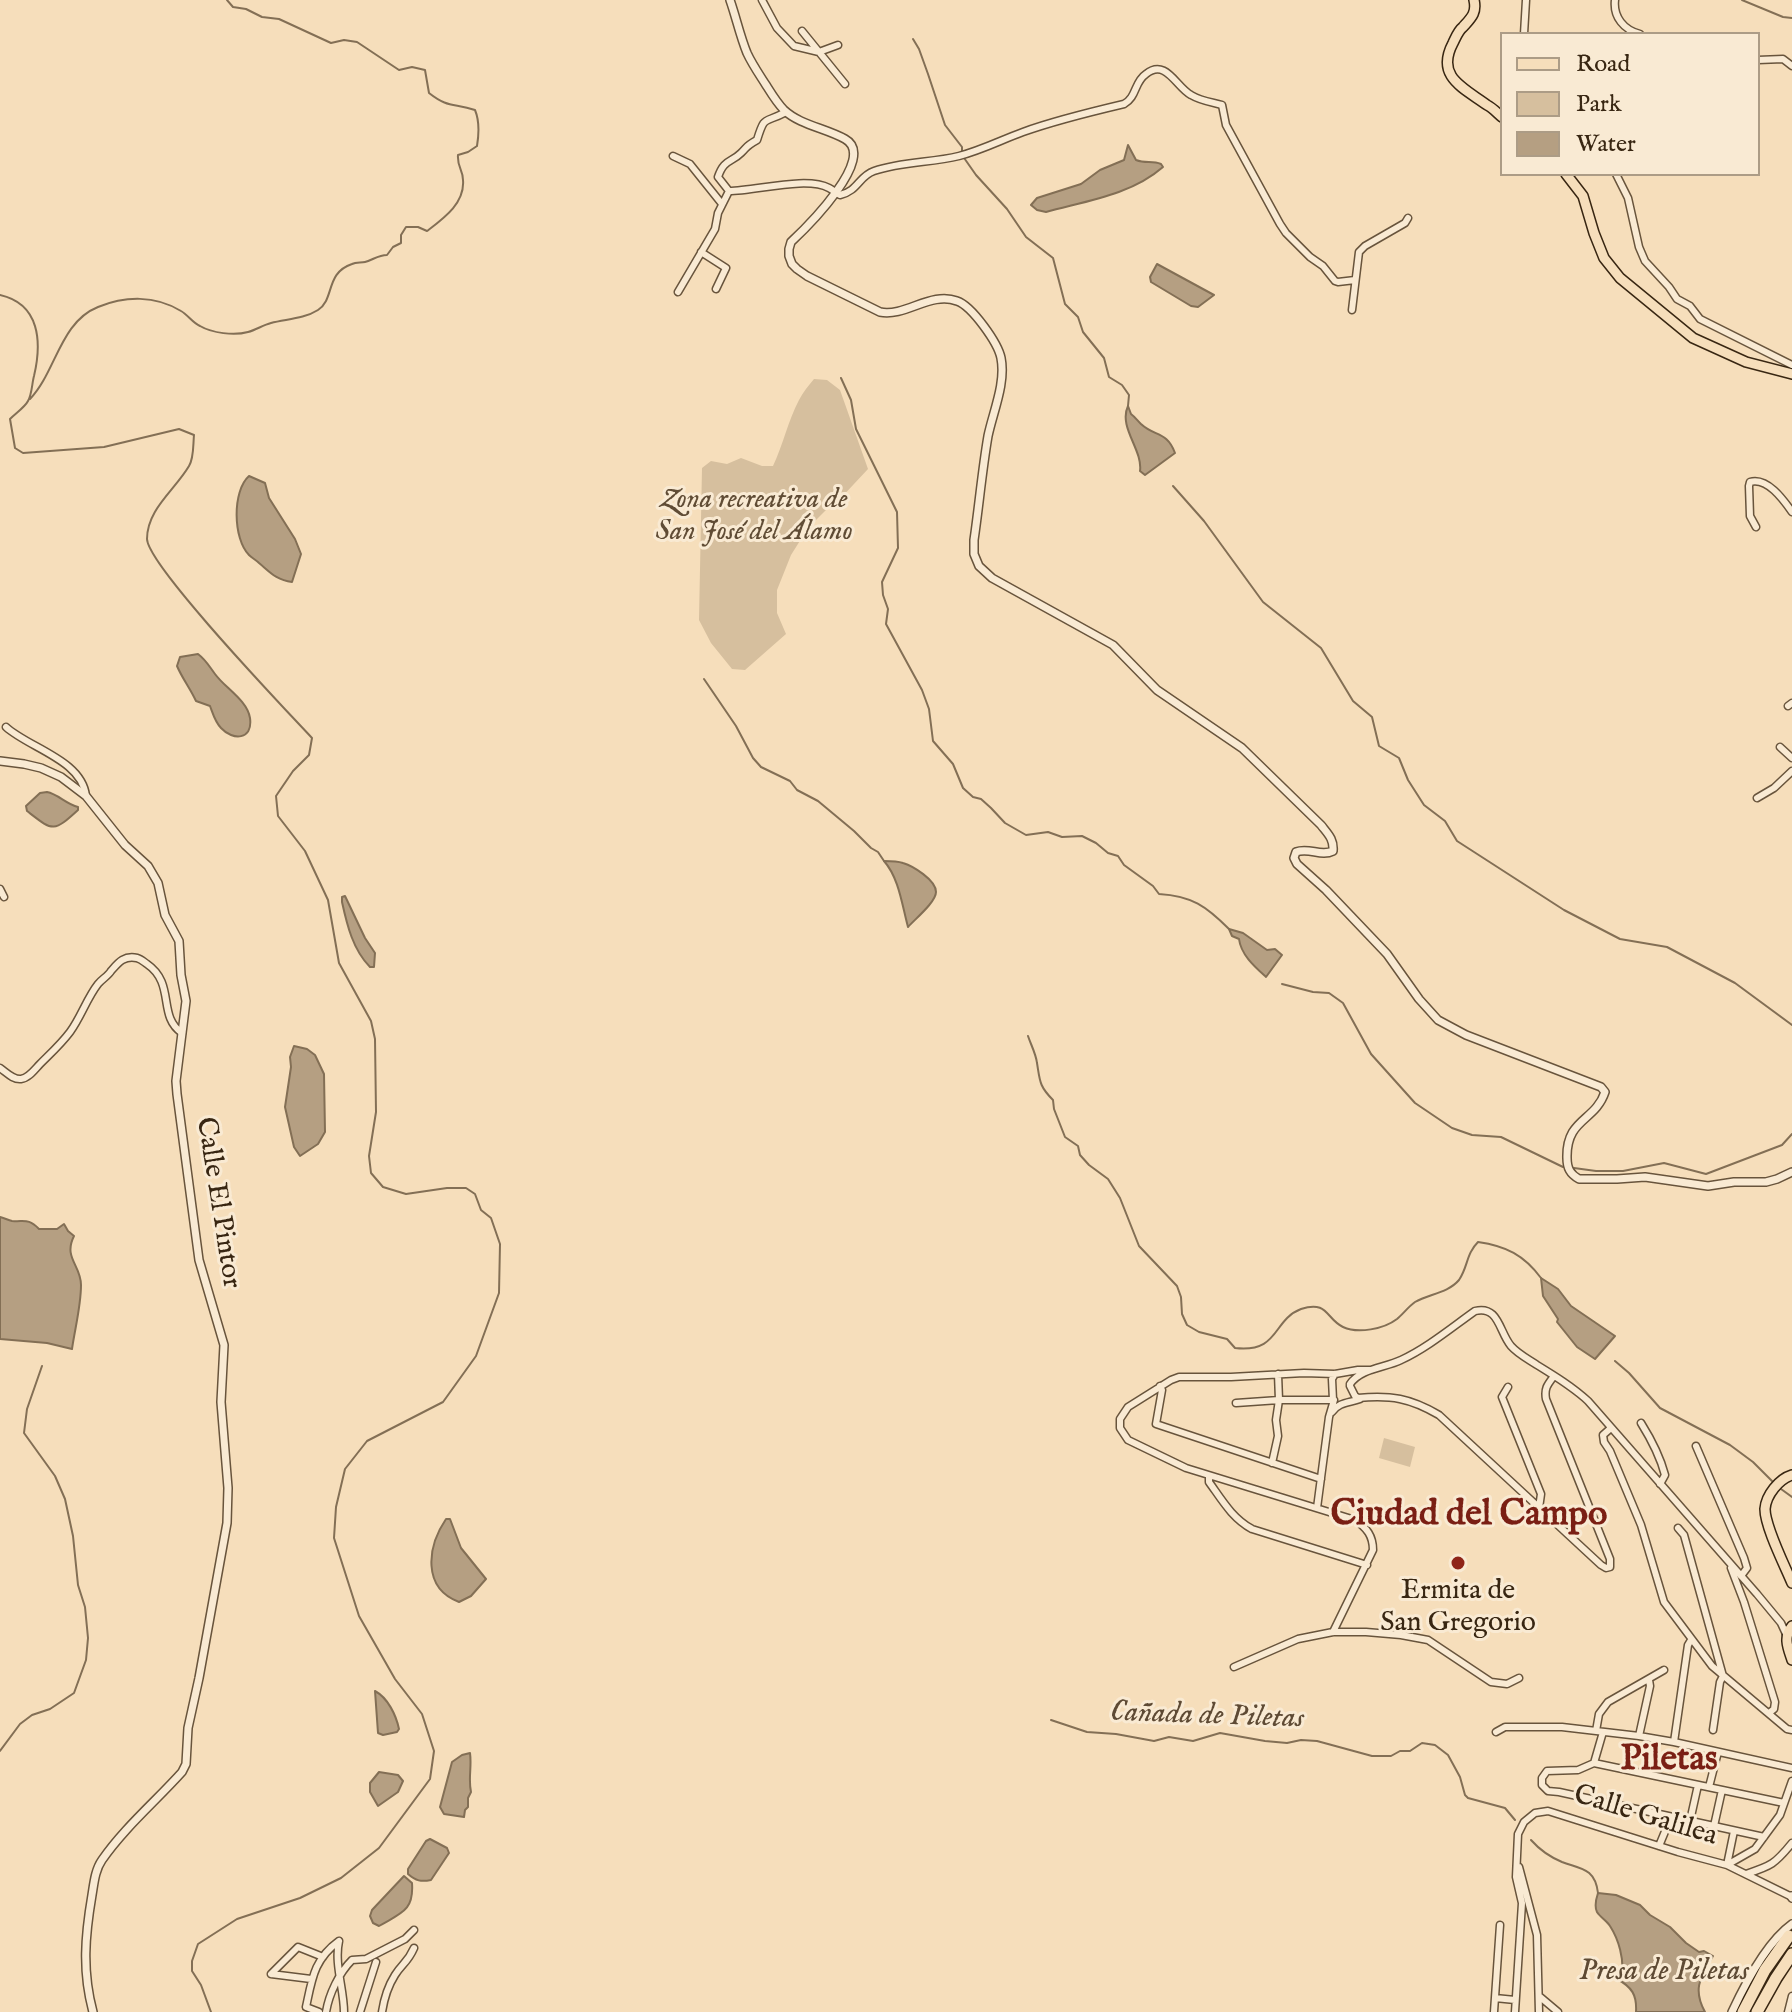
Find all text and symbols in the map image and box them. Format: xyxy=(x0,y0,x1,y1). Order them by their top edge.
legend xyxy=(1500,32,1760,176)
text: Road xyxy=(1576,49,1630,80)
text: Park xyxy=(1576,89,1622,120)
text: Water xyxy=(1576,129,1636,160)
park label: Zona recreativa de San José del Álamo xyxy=(655,484,853,550)
street label: Calle El Pintor xyxy=(187,1115,247,1291)
district label: Ciudad del Campo xyxy=(1331,1495,1607,1539)
marker: Ermita de San Gregorio xyxy=(1449,1554,1467,1572)
place label: Ermita de San Gregorio xyxy=(1380,1575,1536,1641)
water label: Cañada de Piletas xyxy=(1109,1696,1305,1738)
district label: Piletas xyxy=(1620,1740,1718,1784)
street label: Calle Galilea xyxy=(1569,1779,1721,1855)
water label: Presa de Piletas xyxy=(1579,1955,1749,1991)

